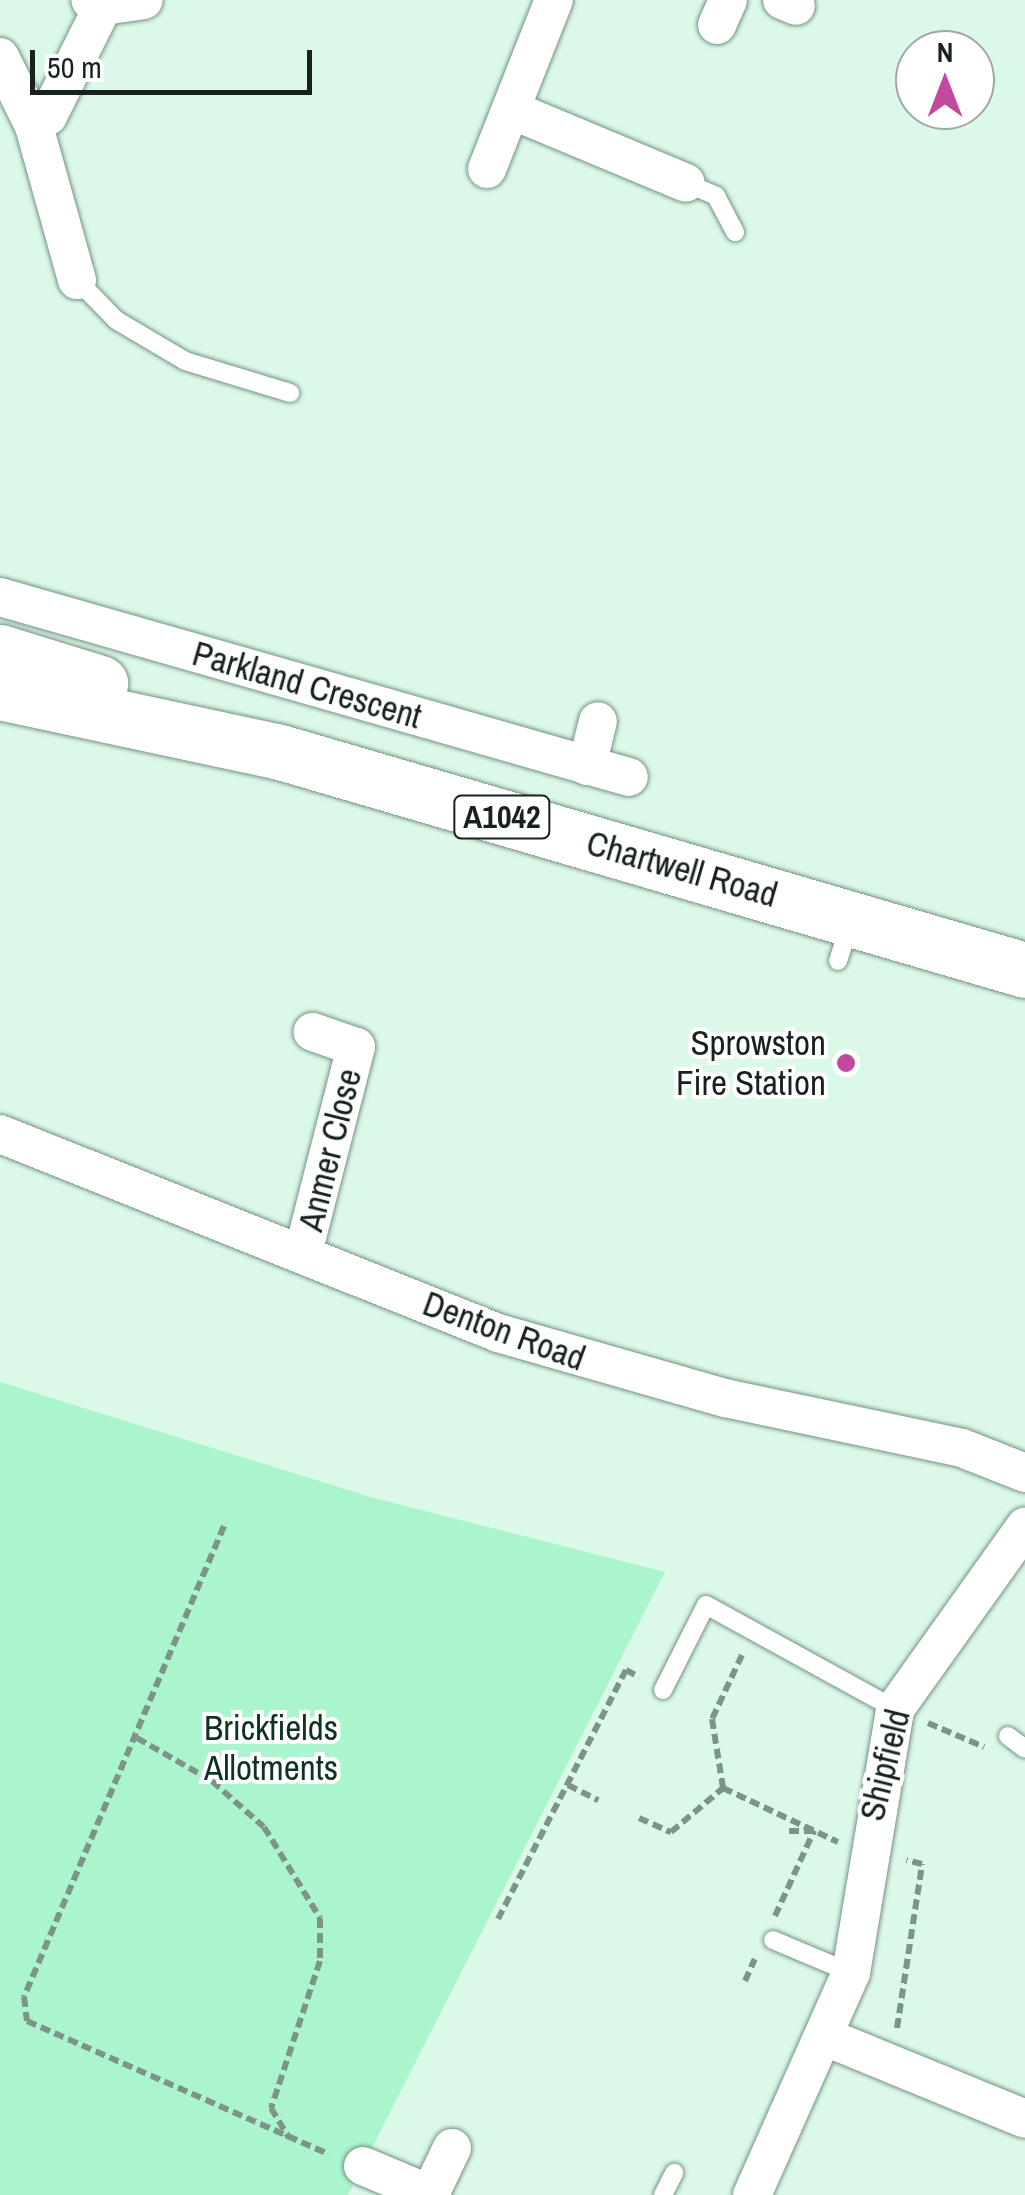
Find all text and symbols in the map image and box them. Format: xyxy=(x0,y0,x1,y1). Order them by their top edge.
scale bar xyxy=(35,30,318,92)
north arrow xyxy=(895,30,995,130)
text: N xyxy=(937,33,953,71)
text: 50 m xyxy=(47,47,102,87)
street label: Parkland Crescent xyxy=(188,632,426,738)
road number: A1042 xyxy=(452,790,552,844)
street label: Chartwell Road xyxy=(582,822,782,916)
place label: Sprowston Fire Station xyxy=(676,1022,826,1104)
marker: Sprowston Fire Station xyxy=(835,1052,857,1074)
street label: Anmer Close xyxy=(290,1064,370,1236)
street label: Denton Road xyxy=(417,1282,591,1380)
street label: Shipfield xyxy=(851,1705,919,1825)
park label: Brickfields Allotments xyxy=(204,1707,338,1789)

